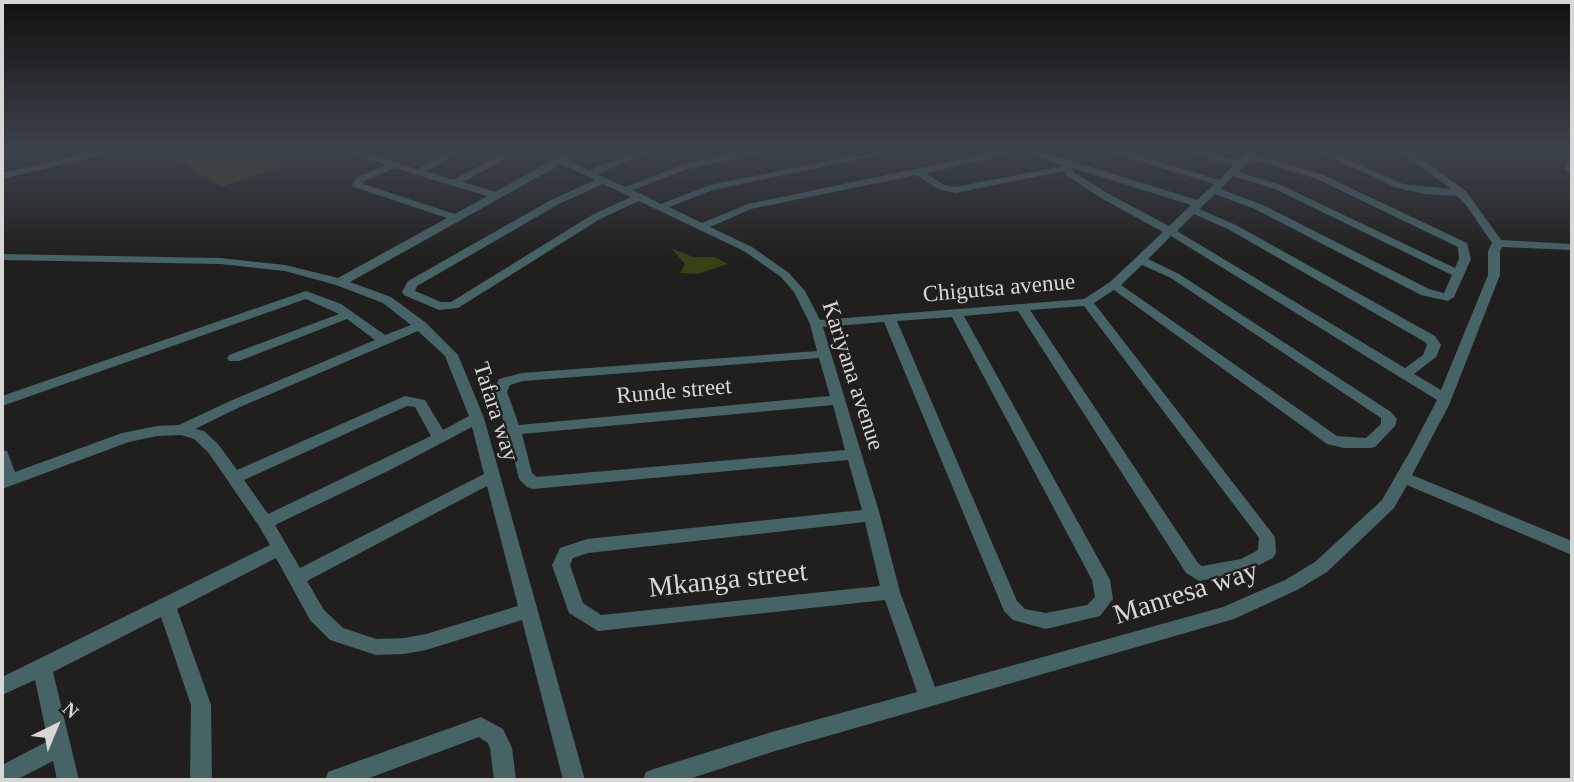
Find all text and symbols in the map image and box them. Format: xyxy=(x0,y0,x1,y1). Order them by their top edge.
street label: Chigutsa avenue xyxy=(922,269,1076,309)
street label: Kariyana avenue xyxy=(815,298,889,454)
street label: Tafara way xyxy=(466,359,524,465)
street label: Runde street xyxy=(615,373,733,411)
street label: Manresa way xyxy=(1109,555,1263,633)
street label: Mkanga street xyxy=(647,556,809,606)
north arrow xyxy=(21,691,91,761)
text: N xyxy=(58,698,83,723)

